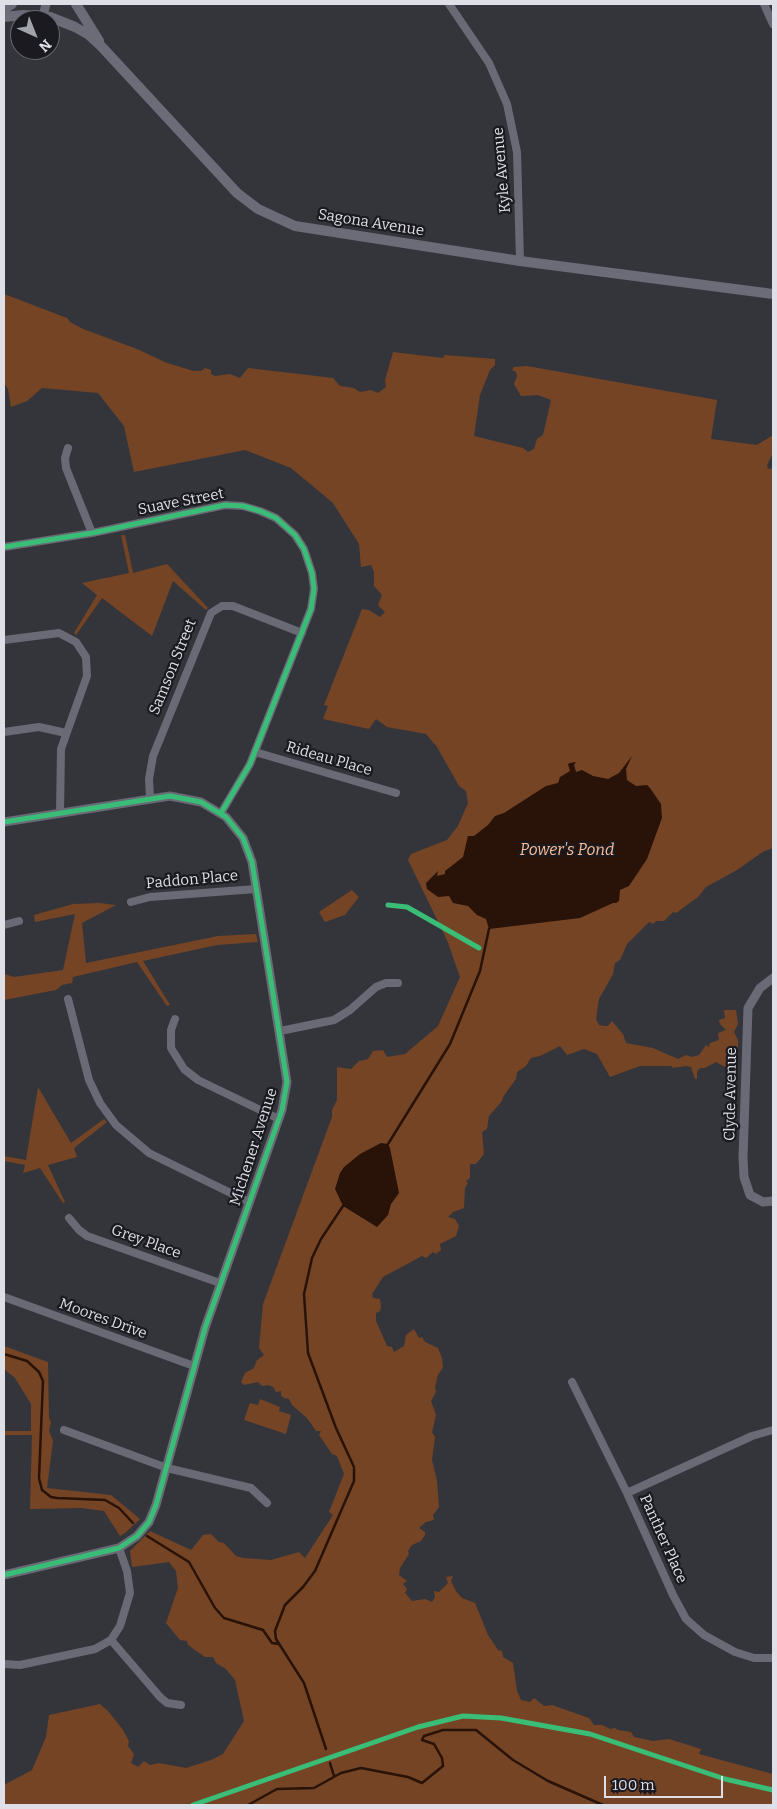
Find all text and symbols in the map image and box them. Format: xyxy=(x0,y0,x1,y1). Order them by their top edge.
north arrow xyxy=(10,10,60,60)
text: N xyxy=(35,36,55,55)
street label: Kyle Avenue xyxy=(489,126,515,214)
street label: Sagona Avenue xyxy=(317,206,425,240)
street label: Suave Street xyxy=(137,485,225,519)
street label: Samson Street xyxy=(146,616,200,718)
street label: Rideau Place xyxy=(284,738,374,780)
water label: Power's Pond xyxy=(520,841,614,861)
street label: Paddon Place xyxy=(145,867,239,893)
street label: Clyde Avenue xyxy=(721,1047,741,1141)
street label: Michener Avenue xyxy=(226,1086,282,1208)
street label: Grey Place xyxy=(109,1221,183,1263)
street label: Moores Drive xyxy=(57,1295,149,1343)
street label: Panther Place xyxy=(635,1492,691,1586)
scale bar xyxy=(607,1766,726,1798)
text: 100 m xyxy=(612,1776,655,1794)

